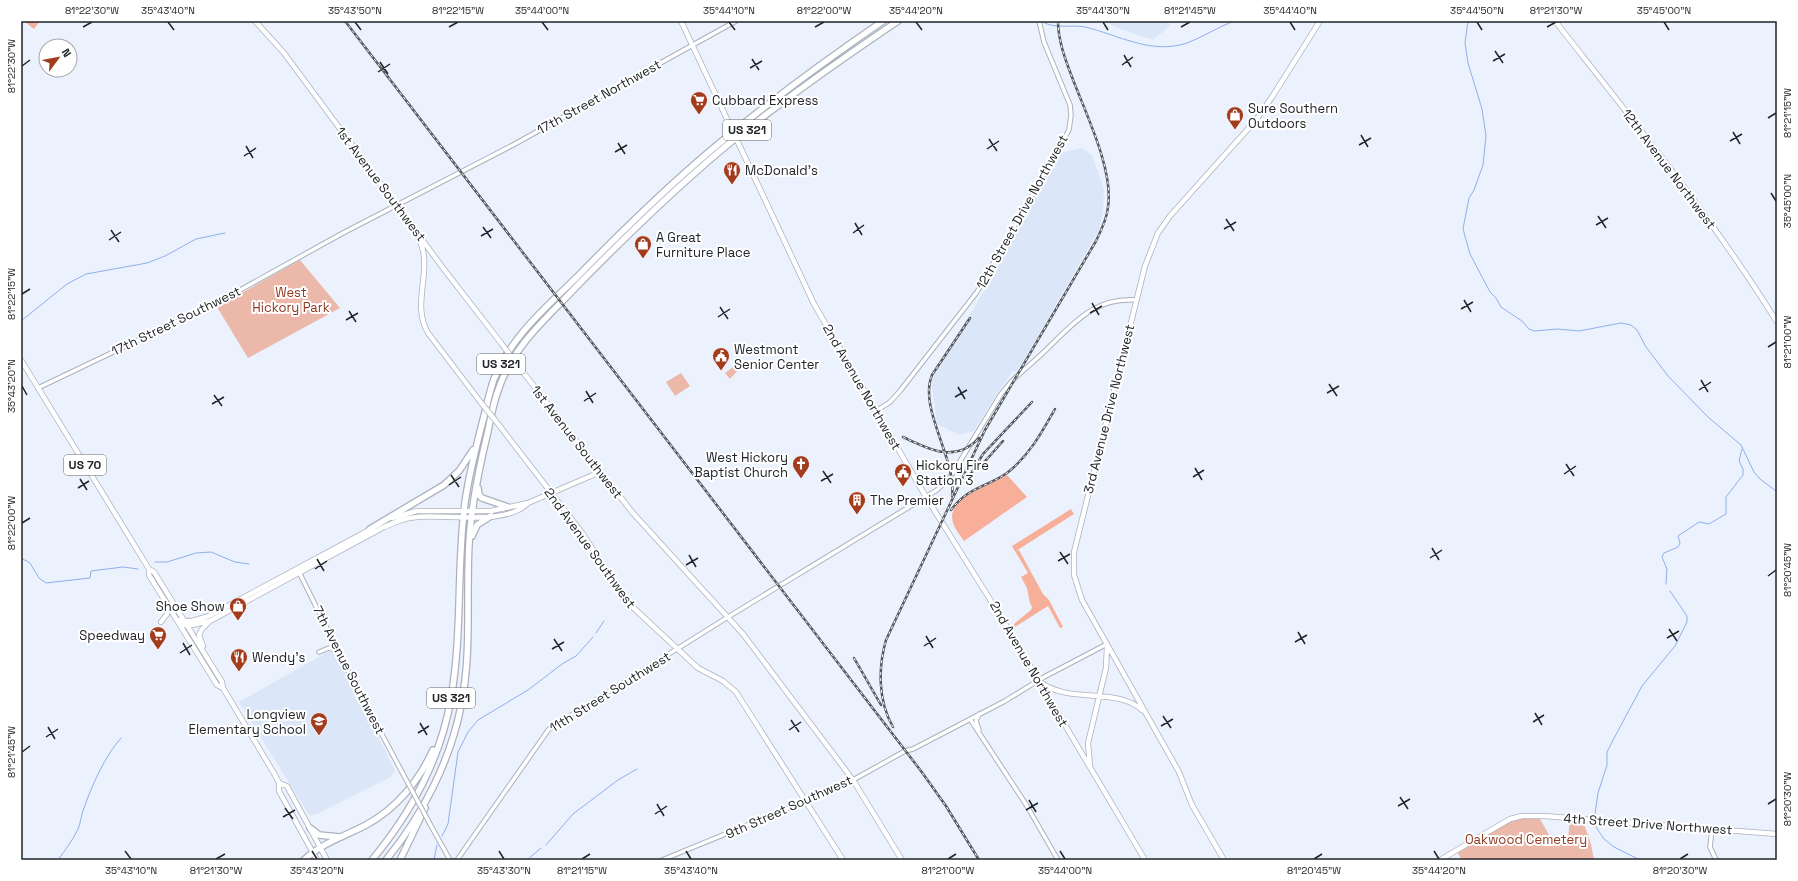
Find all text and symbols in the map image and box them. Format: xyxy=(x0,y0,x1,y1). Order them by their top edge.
text: 81°22'30"W xyxy=(65,4,119,17)
text: 35°43'40"N xyxy=(141,4,195,17)
text: 35°43'50"N xyxy=(328,4,382,17)
text: 81°22'15"W xyxy=(432,4,484,17)
text: 35°44'00"N xyxy=(515,4,569,17)
text: 35°44'10"N xyxy=(703,4,755,17)
text: 81°22'00"W xyxy=(797,4,852,17)
text: 35°44'20"N xyxy=(889,4,943,17)
text: 35°44'30"N xyxy=(1076,4,1130,17)
text: 81°21'45"W xyxy=(1164,4,1216,17)
text: 35°44'40"N xyxy=(1263,4,1317,17)
text: 35°44'50"N xyxy=(1450,4,1504,17)
text: 81°21'30"W xyxy=(1530,4,1582,17)
text: 35°45'00"N xyxy=(1637,4,1691,17)
north arrow xyxy=(38,38,78,78)
text: 81°22'30"W xyxy=(5,39,18,93)
text: N xyxy=(59,46,74,60)
street label: 17th Street Northwest xyxy=(534,56,664,138)
text: 81°21'15"W xyxy=(1781,88,1794,138)
supermarket icon: Cubbard Express xyxy=(689,90,709,115)
place label: Cubbard Express xyxy=(712,92,819,109)
place label: Sure Southern Outdoors xyxy=(1248,100,1338,132)
shop icon: Sure Southern Outdoors xyxy=(1225,105,1245,130)
street label: 12th Avenue Northwest xyxy=(1618,106,1720,232)
road number: US 321 xyxy=(723,120,771,140)
street label: 1st Avenue Southwest xyxy=(332,123,430,245)
street label: 12th Street Drive Northwest xyxy=(972,132,1072,292)
restaurant icon: McDonald's xyxy=(722,160,742,185)
place label: McDonald's xyxy=(745,162,818,179)
text: 35°45'00"N xyxy=(1781,174,1794,228)
place label: A Great Furniture Place xyxy=(656,229,750,261)
shop icon: A Great Furniture Place xyxy=(633,234,653,259)
text: 81°22'15"W xyxy=(5,268,18,320)
street label: 17th Street Southwest xyxy=(109,282,243,360)
park label: West Hickory Park xyxy=(252,284,330,316)
text: 81°21'00"W xyxy=(1781,315,1794,368)
street label: 2nd Avenue Northwest xyxy=(819,321,905,453)
street label: 3rd Avenue Drive Northwest xyxy=(1080,323,1138,495)
place label: Westmont Senior Center xyxy=(734,341,819,373)
public building icon: Westmont Senior Center xyxy=(711,346,731,371)
road number: US 321 xyxy=(477,354,525,374)
text: 35°43'20"N xyxy=(5,359,18,413)
street label: 1st Avenue Southwest xyxy=(527,382,627,502)
place label: West Hickory Baptist Church xyxy=(694,449,788,481)
church icon: West Hickory Baptist Church xyxy=(791,454,811,479)
road number: US 70 xyxy=(64,455,106,475)
place label: Hickory Fire Station 3 xyxy=(916,457,989,489)
public building icon: Hickory Fire Station 3 xyxy=(893,462,913,487)
street label: 2nd Avenue Southwest xyxy=(540,484,640,612)
building icon: The Premier xyxy=(847,490,867,515)
place label: The Premier xyxy=(870,492,944,509)
text: 81°22'00"W xyxy=(5,495,18,550)
text: 81°20'45"W xyxy=(1781,543,1794,597)
shop icon: Shoe Show xyxy=(228,596,248,621)
place label: Shoe Show xyxy=(156,598,225,615)
street label: 2nd Avenue Northwest xyxy=(986,598,1072,730)
street label: 7th Avenue Southwest xyxy=(309,603,389,737)
supermarket icon: Speedway xyxy=(148,625,168,650)
place label: Speedway xyxy=(79,627,145,644)
restaurant icon: Wendy's xyxy=(229,647,249,672)
street label: 11th Street Southwest xyxy=(546,648,674,736)
place label: Wendy's xyxy=(252,649,305,666)
road number: US 321 xyxy=(427,688,475,708)
place label: Longview Elementary School xyxy=(189,706,306,738)
school or university icon: Longview Elementary School xyxy=(309,711,329,736)
text: 81°21'45"W xyxy=(5,726,18,778)
street label: 9th Street Southwest xyxy=(723,771,855,843)
text: 81°20'30"W xyxy=(1781,771,1794,826)
street label: 4th Street Drive Northwest xyxy=(1563,810,1733,838)
park label: Oakwood Cemetery xyxy=(1465,831,1587,848)
text: 35°43'10"N xyxy=(105,864,157,877)
text: 81°21'30"W xyxy=(190,864,242,877)
text: 35°43'20"N xyxy=(290,864,344,877)
text: 35°43'30"N xyxy=(477,864,531,877)
text: 81°21'15"W xyxy=(557,864,607,877)
text: 35°43'40"N xyxy=(664,864,718,877)
text: 81°21'00"W xyxy=(922,864,975,877)
text: 35°44'00"N xyxy=(1038,864,1092,877)
text: 81°20'45"W xyxy=(1287,864,1341,877)
text: 35°44'20"N xyxy=(1412,864,1466,877)
text: 81°20'30"W xyxy=(1653,864,1708,877)

